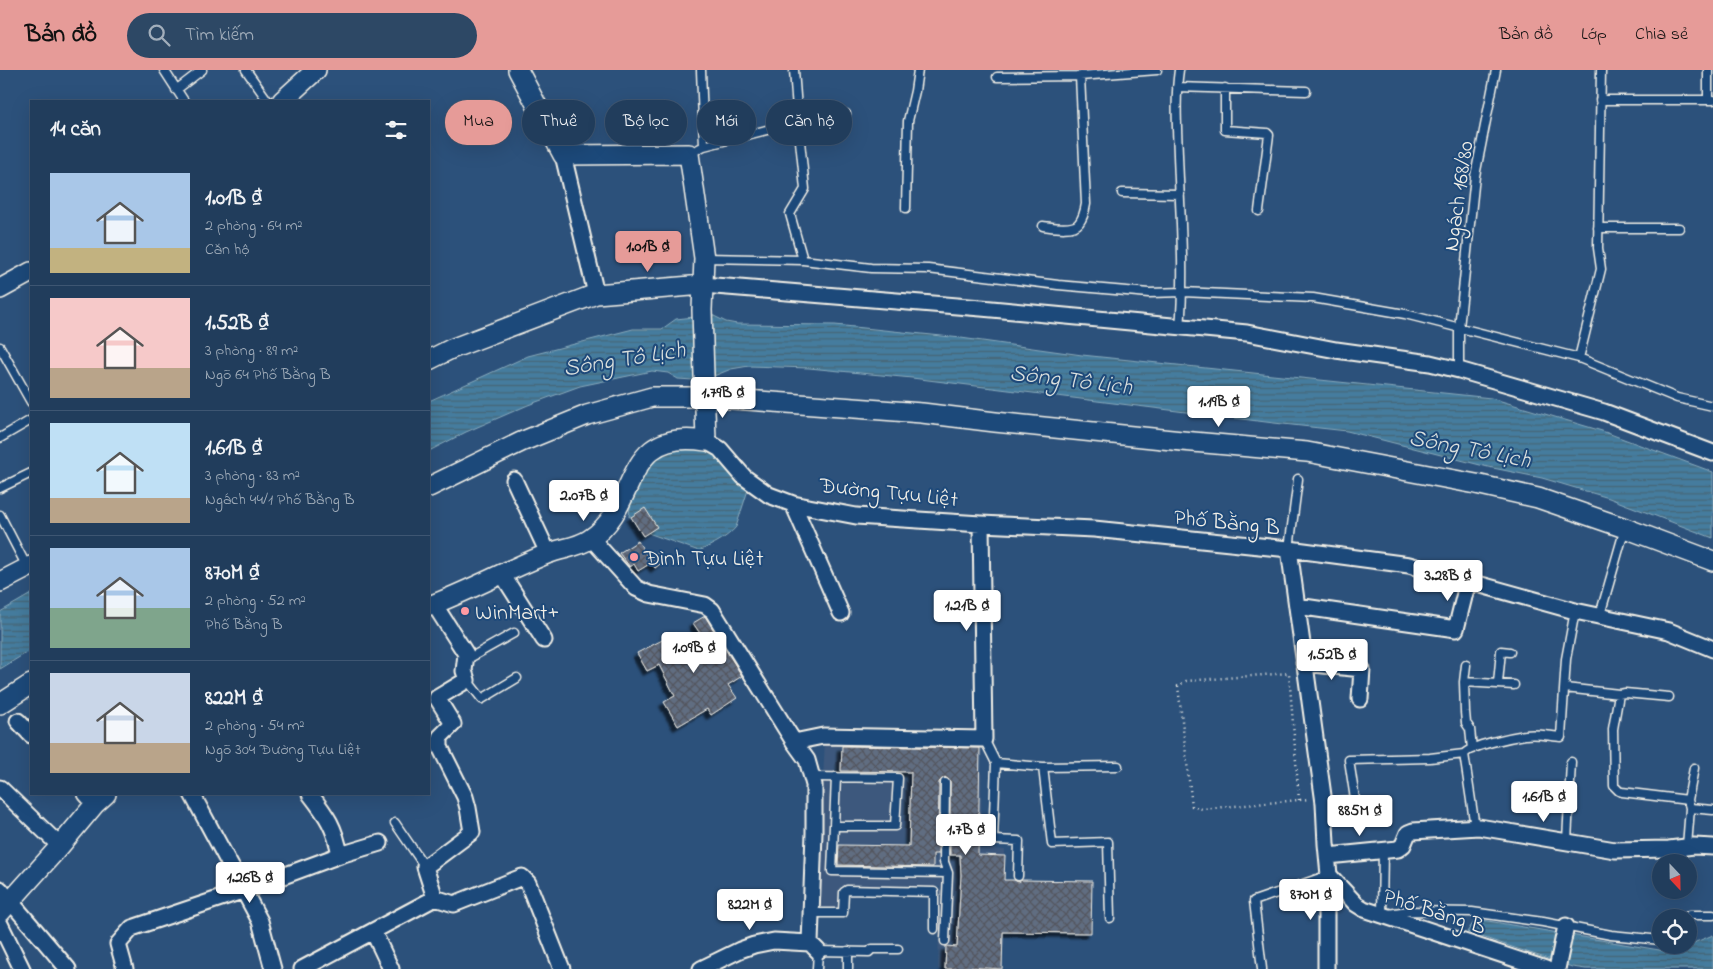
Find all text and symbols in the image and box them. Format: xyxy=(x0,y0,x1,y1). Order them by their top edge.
search box xyxy=(127,13,477,58)
text: Bản đồ xyxy=(25,18,97,53)
icon: search xyxy=(145,21,173,49)
text: Tìm kiếm xyxy=(185,22,254,49)
text: Bản đồ xyxy=(1499,22,1553,48)
text: Lớp xyxy=(1581,22,1607,48)
text: Chia sẻ xyxy=(1635,22,1688,48)
chip: Mua xyxy=(445,100,512,145)
chip: Thuê xyxy=(522,100,595,145)
chip: Bộ lọc xyxy=(605,100,687,145)
chip: Mới xyxy=(697,100,756,145)
chip: Căn hộ xyxy=(766,100,852,145)
text: 14 căn xyxy=(50,115,101,145)
icon: filters xyxy=(382,116,410,144)
street label: Ngách 168/80 xyxy=(1436,139,1485,254)
text: 1.01B ₫ xyxy=(205,184,262,214)
icon: home xyxy=(90,193,150,253)
text: 2 phòng · 64 m² xyxy=(205,214,302,238)
pin: 1.01B ₫ xyxy=(602,230,694,273)
text: 1.01B ₫ xyxy=(626,235,670,259)
text: Căn hộ xyxy=(205,238,249,262)
text: 1.52B ₫ xyxy=(205,309,269,339)
icon: home xyxy=(90,318,150,378)
water label: Sông Tô Lịch xyxy=(561,333,688,387)
text: 3 phòng · 89 m² xyxy=(205,339,298,363)
water label: Sông Tô Lịch xyxy=(1007,357,1134,406)
text: Ngõ 64 Phố Bằng B xyxy=(205,363,330,387)
pin: 1.79B ₫ xyxy=(677,376,769,419)
text: 1.79B ₫ xyxy=(702,381,744,405)
pin: 1.19B ₫ xyxy=(1173,386,1265,428)
text: 1.19B ₫ xyxy=(1198,390,1240,414)
water label: Sông Tô Lịch xyxy=(1406,422,1534,479)
text: 1.61B ₫ xyxy=(205,434,262,464)
icon: home xyxy=(90,443,150,503)
text: 3 phòng · 83 m² xyxy=(205,464,300,488)
street label: Đường Tựu Liệt xyxy=(817,471,960,518)
pin: 2.07B ₫ xyxy=(538,480,630,522)
text: 2.07B ₫ xyxy=(560,484,608,508)
text: Ngách 44/1 Phố Bằng B xyxy=(205,488,355,512)
street label: Phố Bằng B xyxy=(1172,503,1282,546)
place label: Đình Tựu Liệt xyxy=(643,544,764,576)
marker: Đình Tựu Liệt xyxy=(628,551,640,563)
text: 870M ₫ xyxy=(205,559,260,589)
pin: 3.28B ₫ xyxy=(1402,560,1494,602)
text: 3.28B ₫ xyxy=(1425,564,1472,588)
icon: home xyxy=(90,568,150,628)
text: 2 phòng · 52 m² xyxy=(205,589,306,613)
pin: 1.21B ₫ xyxy=(921,590,1013,632)
text: 1.21B ₫ xyxy=(945,594,989,618)
place label: WinMart+ xyxy=(475,598,559,630)
marker: WinMart+ xyxy=(459,605,471,617)
text: Phố Bằng B xyxy=(205,613,283,637)
pin: 1.09B ₫ xyxy=(648,632,740,674)
text: 1.09B ₫ xyxy=(672,636,716,660)
pin: 1.52B ₫ xyxy=(1286,638,1378,681)
text: 1.52B ₫ xyxy=(1308,643,1356,667)
text: 822M ₫ xyxy=(205,684,263,714)
icon: home xyxy=(90,693,150,753)
text: 2 phòng · 54 m² xyxy=(205,714,305,738)
text: Ngõ 304 Đường Tựu Liệt xyxy=(205,738,361,762)
pin: 1.61B ₫ xyxy=(1498,780,1590,823)
text: 1.61B ₫ xyxy=(1522,785,1566,809)
pin: 885M ₫ xyxy=(1319,794,1401,837)
text: 885M ₫ xyxy=(1338,799,1382,823)
pin: 1.7B ₫ xyxy=(925,814,1007,856)
text: 1.7B ₫ xyxy=(947,818,985,842)
north arrow xyxy=(1652,854,1698,899)
map controls xyxy=(1652,854,1697,954)
pin: 1.26B ₫ xyxy=(204,862,296,904)
text: 1.26B ₫ xyxy=(227,866,273,890)
pin: 870M ₫ xyxy=(1270,878,1352,921)
street label: Phố Bằng B xyxy=(1378,881,1490,946)
text: 870M ₫ xyxy=(1290,883,1332,907)
pin: 822M ₫ xyxy=(709,888,791,931)
text: 822M ₫ xyxy=(728,893,772,917)
button: locate xyxy=(1652,909,1697,954)

